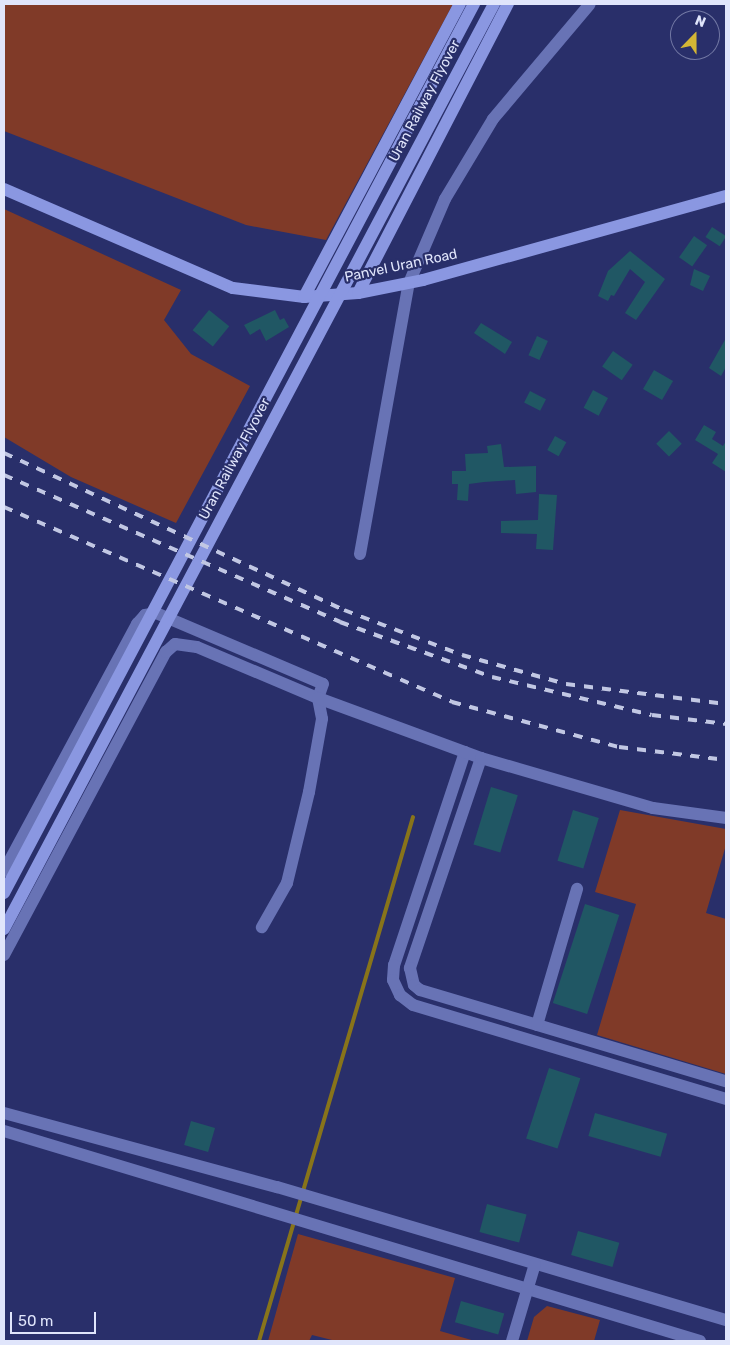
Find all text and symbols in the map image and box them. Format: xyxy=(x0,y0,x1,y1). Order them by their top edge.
north arrow xyxy=(670,10,720,60)
text: N xyxy=(693,12,708,31)
street label: Uran Railway Flyover xyxy=(386,37,464,165)
street label: Panvel Uran Road xyxy=(343,246,459,286)
street label: Uran Railway Flyover xyxy=(196,395,274,523)
scale bar xyxy=(12,1302,99,1334)
text: 50 m xyxy=(18,1312,53,1330)

